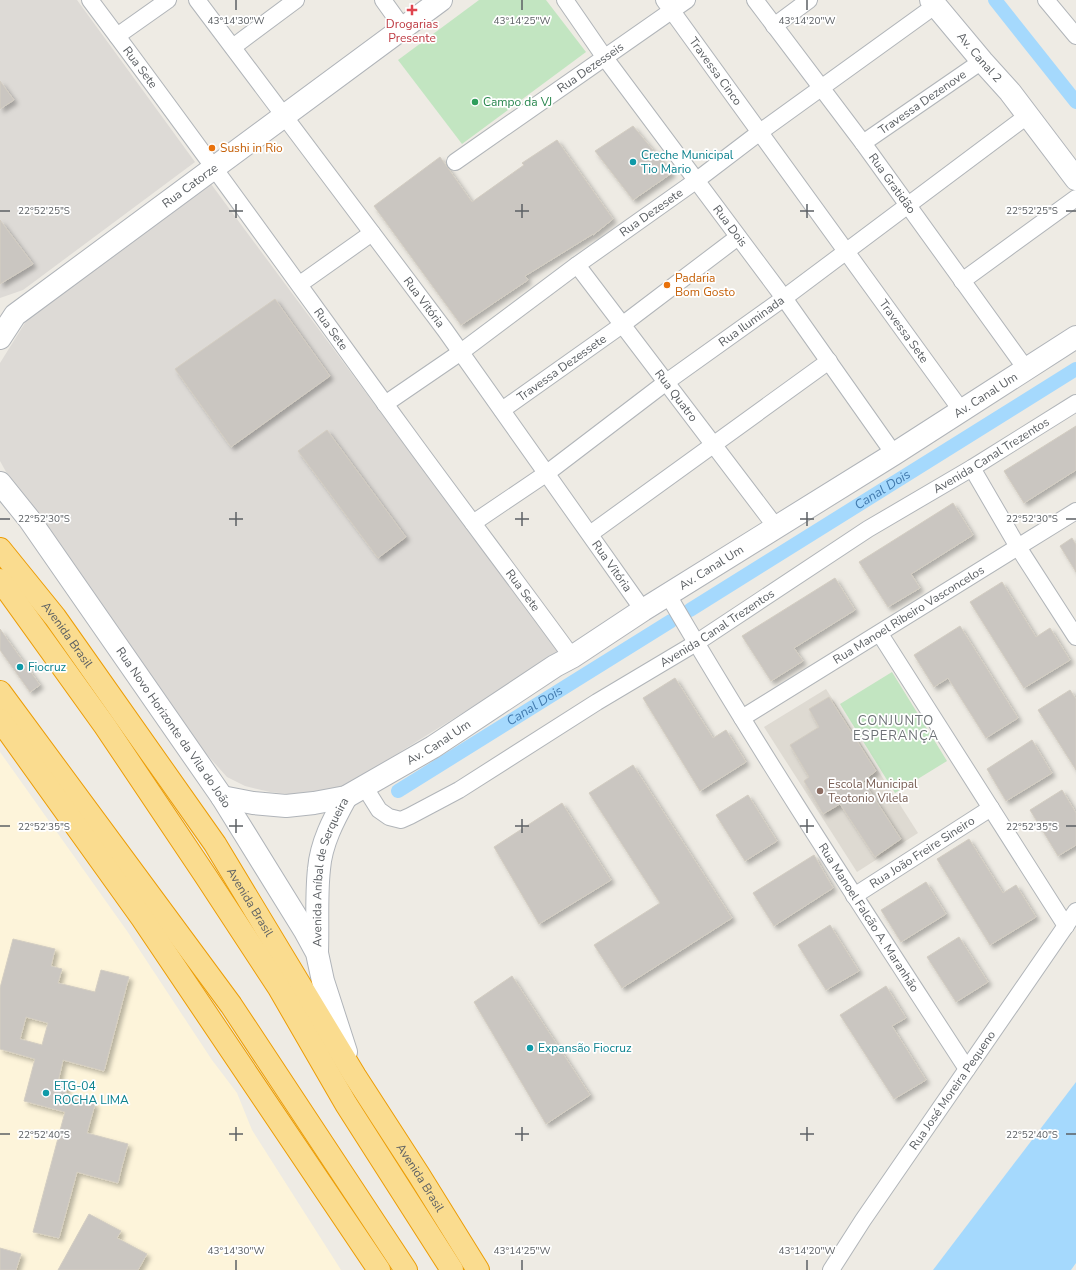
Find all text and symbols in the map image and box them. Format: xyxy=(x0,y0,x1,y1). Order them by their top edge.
marker: Drogarias Presente xyxy=(407,5,417,15)
text: 43°14'30"W xyxy=(208,14,264,28)
text: 43°14'25"W xyxy=(494,14,550,28)
text: 43°14'20"W xyxy=(779,14,835,28)
place label: Drogarias Presente xyxy=(386,16,438,46)
street label: Av. Canal 2 xyxy=(953,29,1005,86)
street label: Travessa Cinco xyxy=(686,34,746,109)
street label: Rua Dezesseis xyxy=(554,39,627,96)
street label: Rua Sete xyxy=(119,43,161,92)
street label: Travessa Dezenove xyxy=(875,66,969,138)
place label: Campo da VJ xyxy=(483,94,552,110)
marker: Campo da VJ xyxy=(470,97,480,107)
place label: Sushi in Rio xyxy=(220,140,283,156)
marker: Sushi in Rio xyxy=(207,143,217,153)
place label: Creche Municipal Tio Mario xyxy=(641,147,734,177)
street label: Rua Gratidão xyxy=(865,150,919,217)
marker: Creche Municipal Tio Mario xyxy=(628,157,638,167)
street label: Rua Catorze xyxy=(159,160,221,212)
street label: Rua Dezesete xyxy=(616,185,686,240)
street label: Rua Dois xyxy=(709,202,751,250)
text: 22°52'25"S xyxy=(18,204,70,218)
text: 22°52'25"S xyxy=(1006,204,1058,218)
place label: Padaria Bom Gosto xyxy=(675,270,735,300)
street label: Rua Vitória xyxy=(400,274,448,331)
marker: Padaria Bom Gosto xyxy=(662,280,672,290)
street label: Rua Iluminada xyxy=(715,292,788,350)
street label: Travessa Sete xyxy=(876,296,932,366)
street label: Rua Sete xyxy=(310,305,352,353)
street label: Travessa Dezessete xyxy=(514,331,609,405)
street label: Rua Quatro xyxy=(651,366,701,425)
street label: Av. Canal Um xyxy=(951,369,1021,422)
street label: Avenida Canal Trezentos xyxy=(930,414,1052,497)
water label: Canal Dois xyxy=(851,465,914,514)
text: 22°52'30"S xyxy=(18,512,70,526)
text: 22°52'30"S xyxy=(1006,512,1058,526)
street label: Rua Vitória xyxy=(588,537,636,595)
street label: Av. Canal Um xyxy=(676,541,747,594)
street label: Rua Manoel Ribeiro Vasconcelos xyxy=(830,562,987,668)
street label: Rua Sete xyxy=(502,566,544,615)
street label: Avenida Canal Trezentos xyxy=(657,585,778,671)
street label: Avenida Brasil xyxy=(38,598,97,671)
street label: Rua Novo Horizonte da Vila do João xyxy=(112,644,235,811)
place label: Fiocruz xyxy=(28,659,67,675)
marker: Fiocruz xyxy=(15,662,25,672)
water label: Canal Dois xyxy=(503,682,566,730)
district label: CONJUNTO ESPERANÇA xyxy=(853,712,939,745)
street label: Av. Canal Um xyxy=(404,716,474,769)
place label: Escola Municipal Teotonio Vilela xyxy=(828,776,918,806)
marker: Escola Municipal Teotonio Vilela xyxy=(815,786,825,796)
street label: Avenida Aníbal de Serqueira xyxy=(309,795,352,947)
street label: Rua João Freire Sineiro xyxy=(867,812,978,892)
text: 22°52'35"S xyxy=(18,820,70,834)
text: 22°52'35"S xyxy=(1006,820,1058,834)
street label: Rua Manoel Falcão A. Maranhão xyxy=(815,840,923,995)
street label: Avenida Brasil xyxy=(223,865,277,940)
street label: Rua José Moreira Pequeno xyxy=(906,1027,999,1153)
place label: Expansão Fiocruz xyxy=(538,1040,632,1056)
marker: Expansão Fiocruz xyxy=(525,1043,535,1053)
place label: ETG-04 ROCHA LIMA xyxy=(54,1078,129,1108)
marker: ETG-04 ROCHA LIMA xyxy=(41,1088,51,1098)
text: 22°52'40"S xyxy=(18,1128,70,1142)
text: 22°52'40"S xyxy=(1006,1128,1058,1142)
street label: Avenida Brasil xyxy=(393,1140,448,1215)
text: 43°14'30"W xyxy=(208,1244,264,1258)
text: 43°14'25"W xyxy=(494,1244,550,1258)
text: 43°14'20"W xyxy=(779,1244,835,1258)

